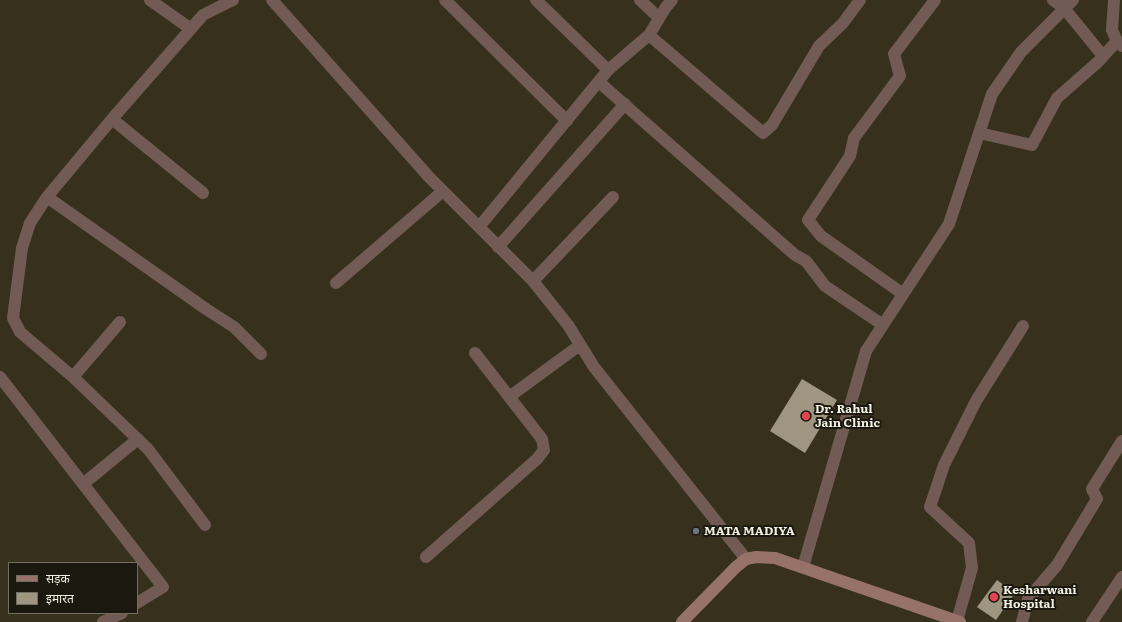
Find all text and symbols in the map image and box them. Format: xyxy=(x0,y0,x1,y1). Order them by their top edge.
place label: Dr. Rahul Jain Clinic xyxy=(815,402,880,430)
marker: Dr. Rahul Jain Clinic xyxy=(800,410,812,422)
place label: MATA MADIYA xyxy=(704,524,795,538)
marker: MATA MADIYA xyxy=(691,526,701,536)
legend xyxy=(8,562,138,614)
text: सड़क xyxy=(46,569,70,587)
place label: Kesharwani Hospital xyxy=(1003,583,1077,611)
text: इमारत xyxy=(46,589,74,607)
marker: Kesharwani Hospital xyxy=(988,591,1000,603)

